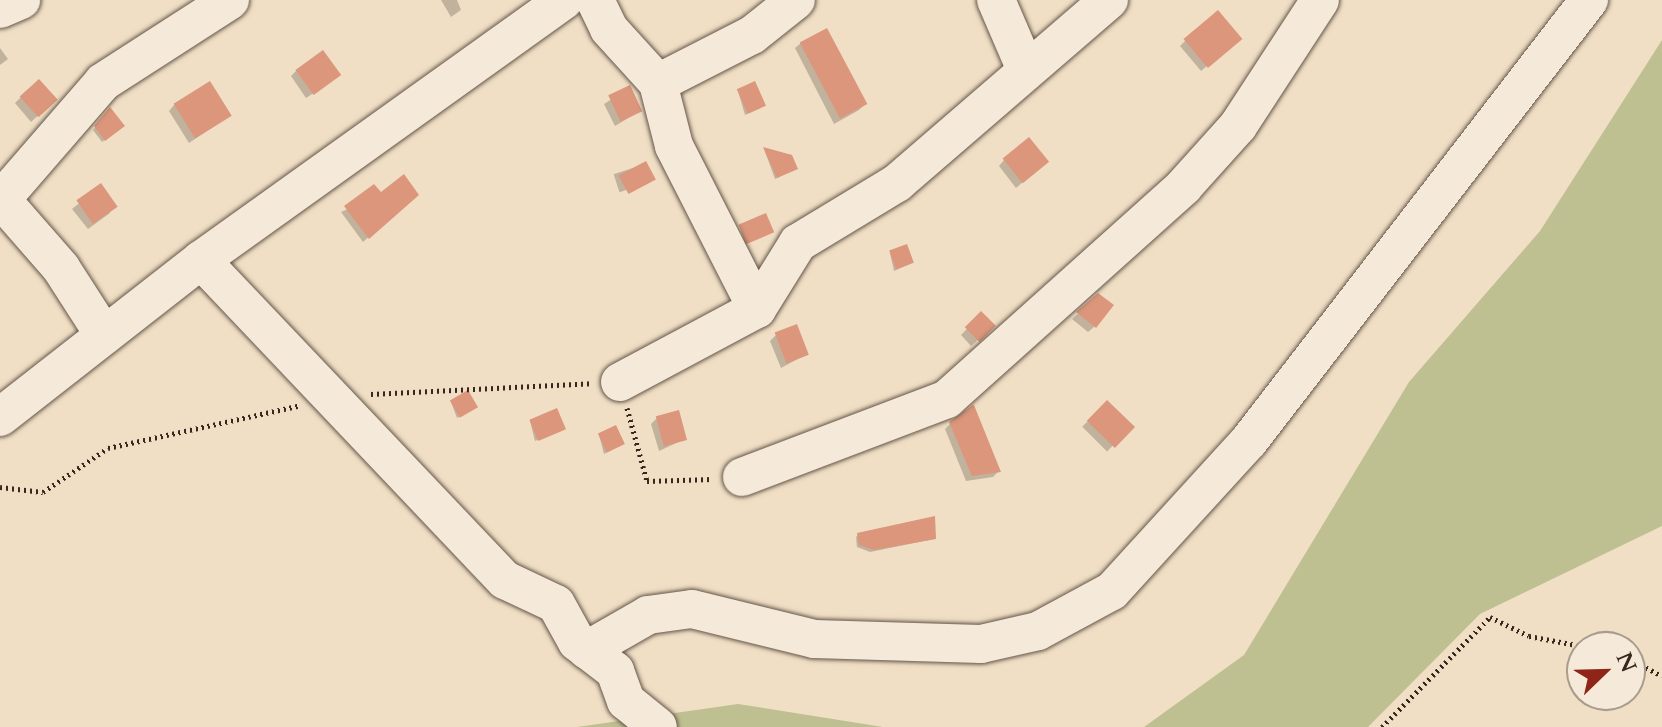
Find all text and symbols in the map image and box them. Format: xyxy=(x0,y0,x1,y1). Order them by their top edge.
north arrow xyxy=(1566,631,1646,711)
text: N xyxy=(1609,648,1644,677)

